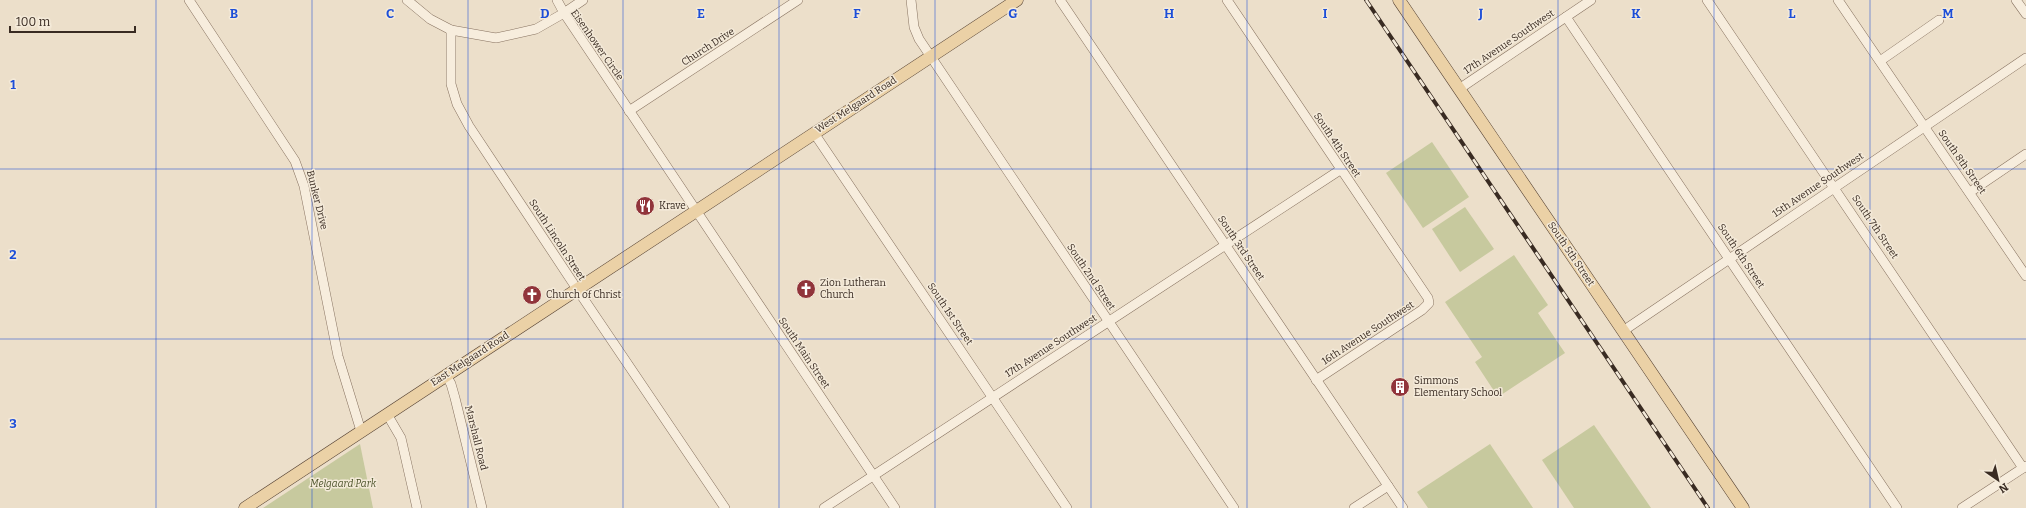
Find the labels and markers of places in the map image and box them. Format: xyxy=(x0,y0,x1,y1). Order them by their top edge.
restaurant icon: Krave xyxy=(634,195,656,217)
place label: Krave xyxy=(659,200,686,212)
place label: Zion Lutheran Church xyxy=(820,277,886,301)
church icon: Zion Lutheran Church xyxy=(795,278,817,300)
church icon: Church of Christ xyxy=(521,284,543,306)
place label: Church of Christ xyxy=(546,289,622,301)
place label: Simmons Elementary School xyxy=(1414,375,1502,399)
building icon: Simmons Elementary School xyxy=(1389,376,1411,398)

